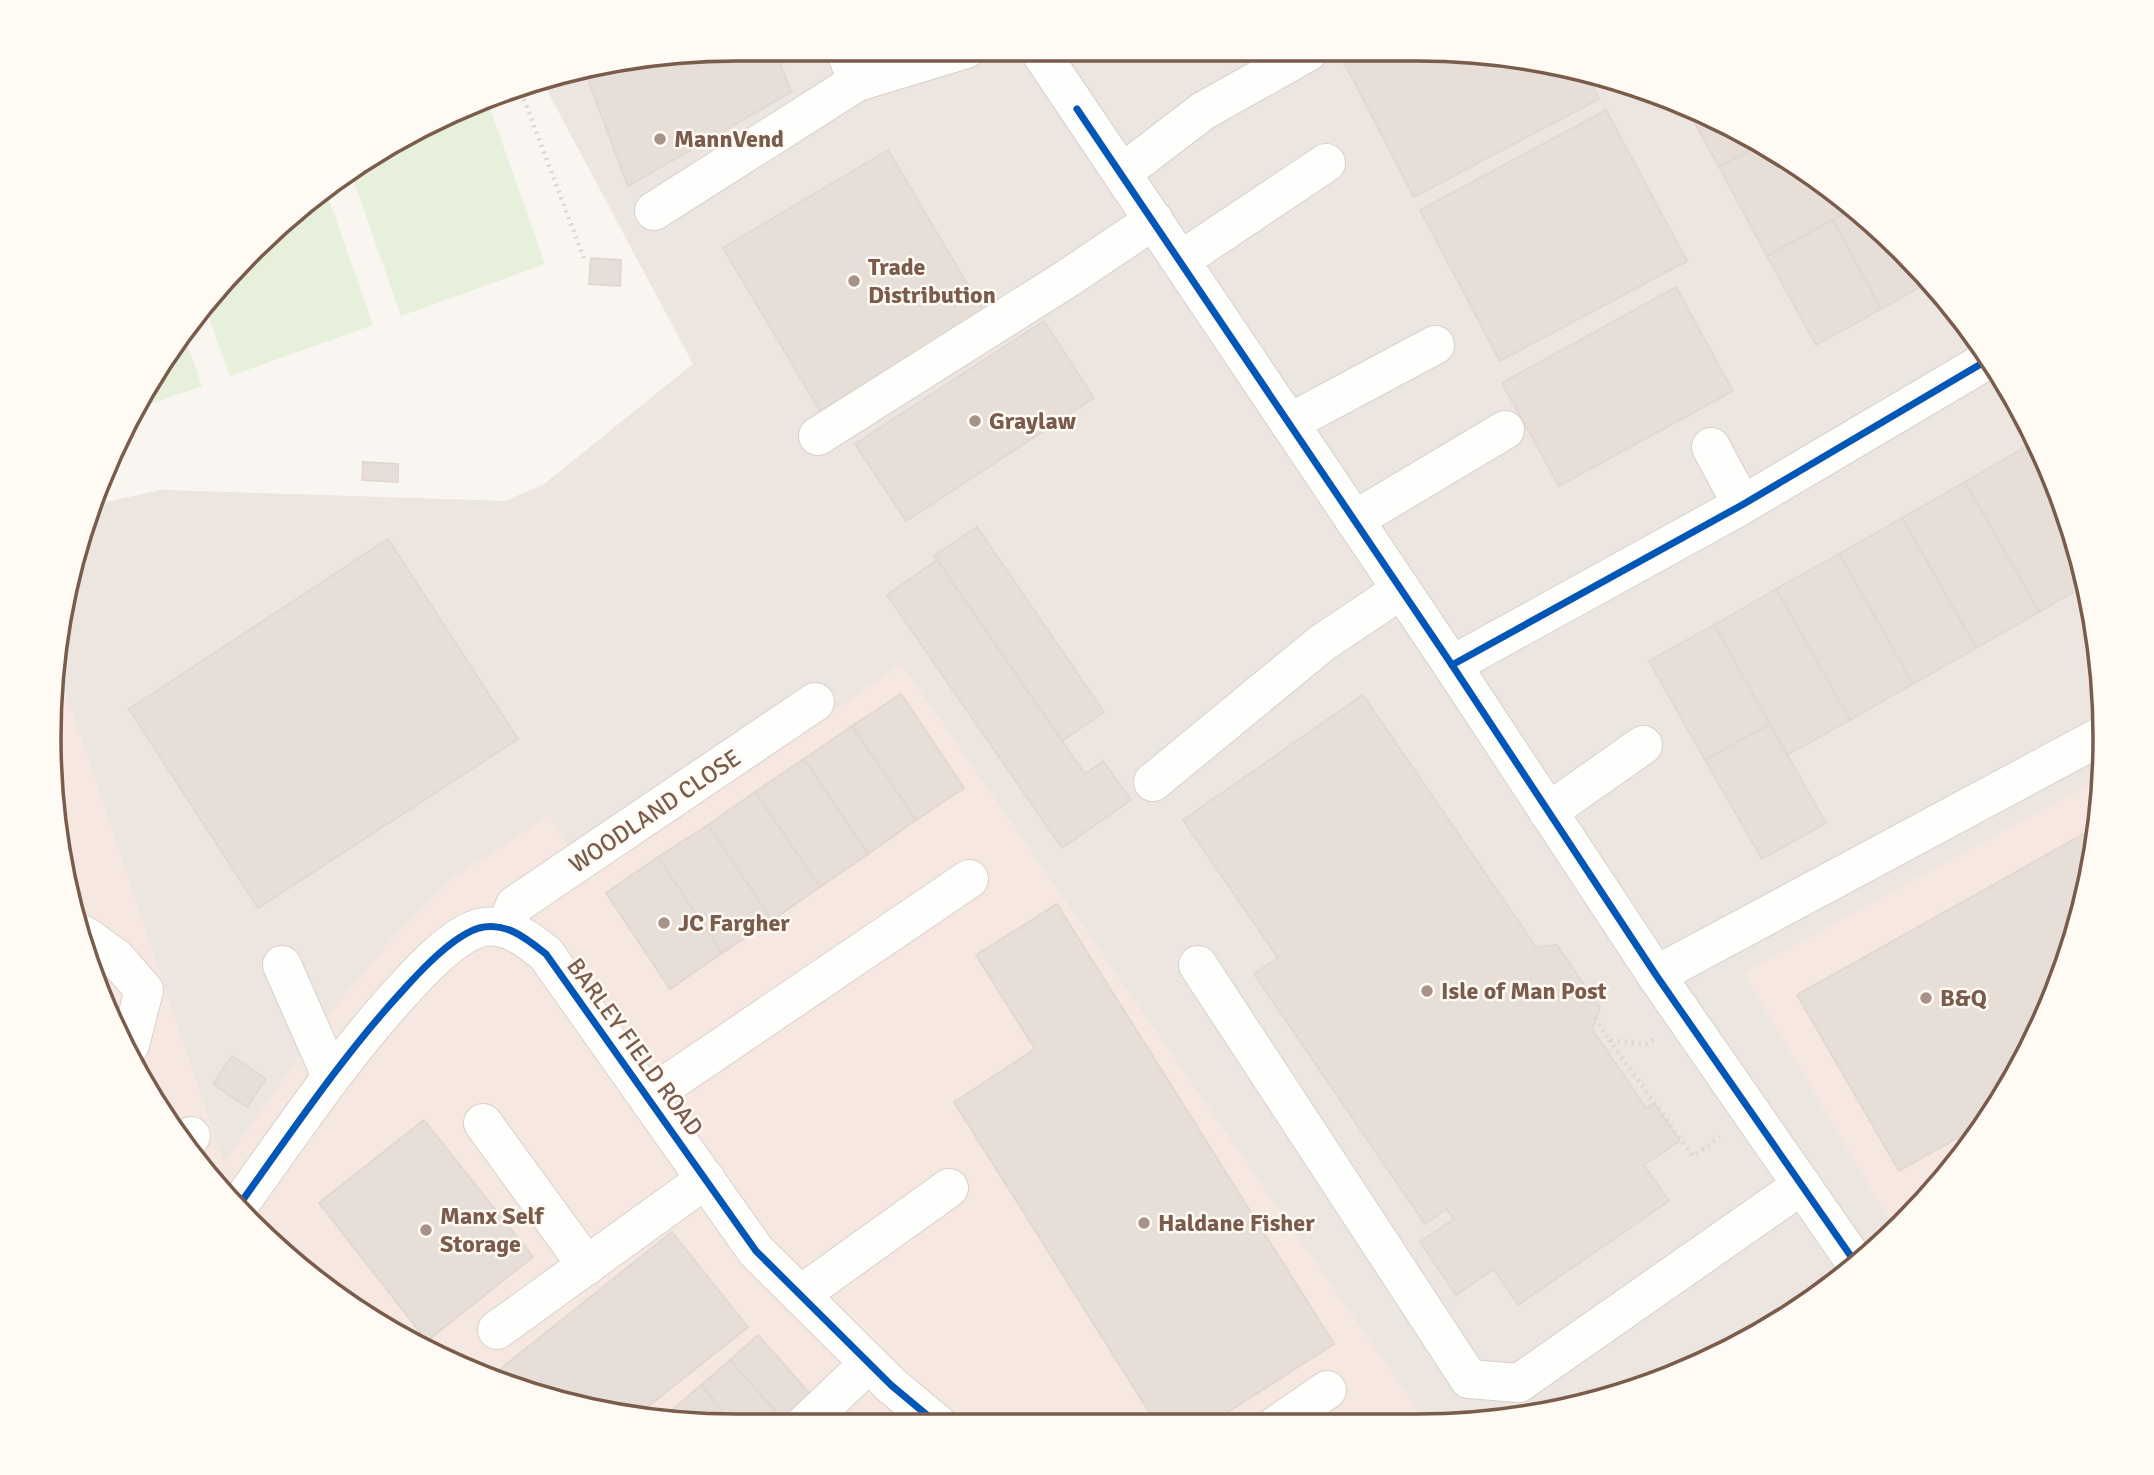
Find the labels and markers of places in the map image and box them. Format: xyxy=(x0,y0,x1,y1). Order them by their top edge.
place label: MannVend xyxy=(674,124,784,154)
marker: MannVend xyxy=(652,131,668,147)
place label: Trade Distribution xyxy=(868,252,996,310)
marker: Trade Distribution xyxy=(846,273,862,289)
place label: Graylaw xyxy=(989,406,1077,436)
marker: Graylaw xyxy=(967,413,983,429)
place label: JC Fargher xyxy=(678,908,790,938)
marker: JC Fargher xyxy=(656,915,672,931)
place label: Isle of Man Post xyxy=(1441,976,1607,1006)
marker: Isle of Man Post xyxy=(1419,983,1435,999)
place label: B&Q xyxy=(1940,983,1987,1013)
marker: B&Q xyxy=(1918,990,1934,1006)
place label: Manx Self Storage xyxy=(440,1201,545,1259)
place label: Haldane Fisher xyxy=(1158,1208,1315,1238)
marker: Haldane Fisher xyxy=(1136,1215,1152,1231)
marker: Manx Self Storage xyxy=(418,1222,434,1238)

